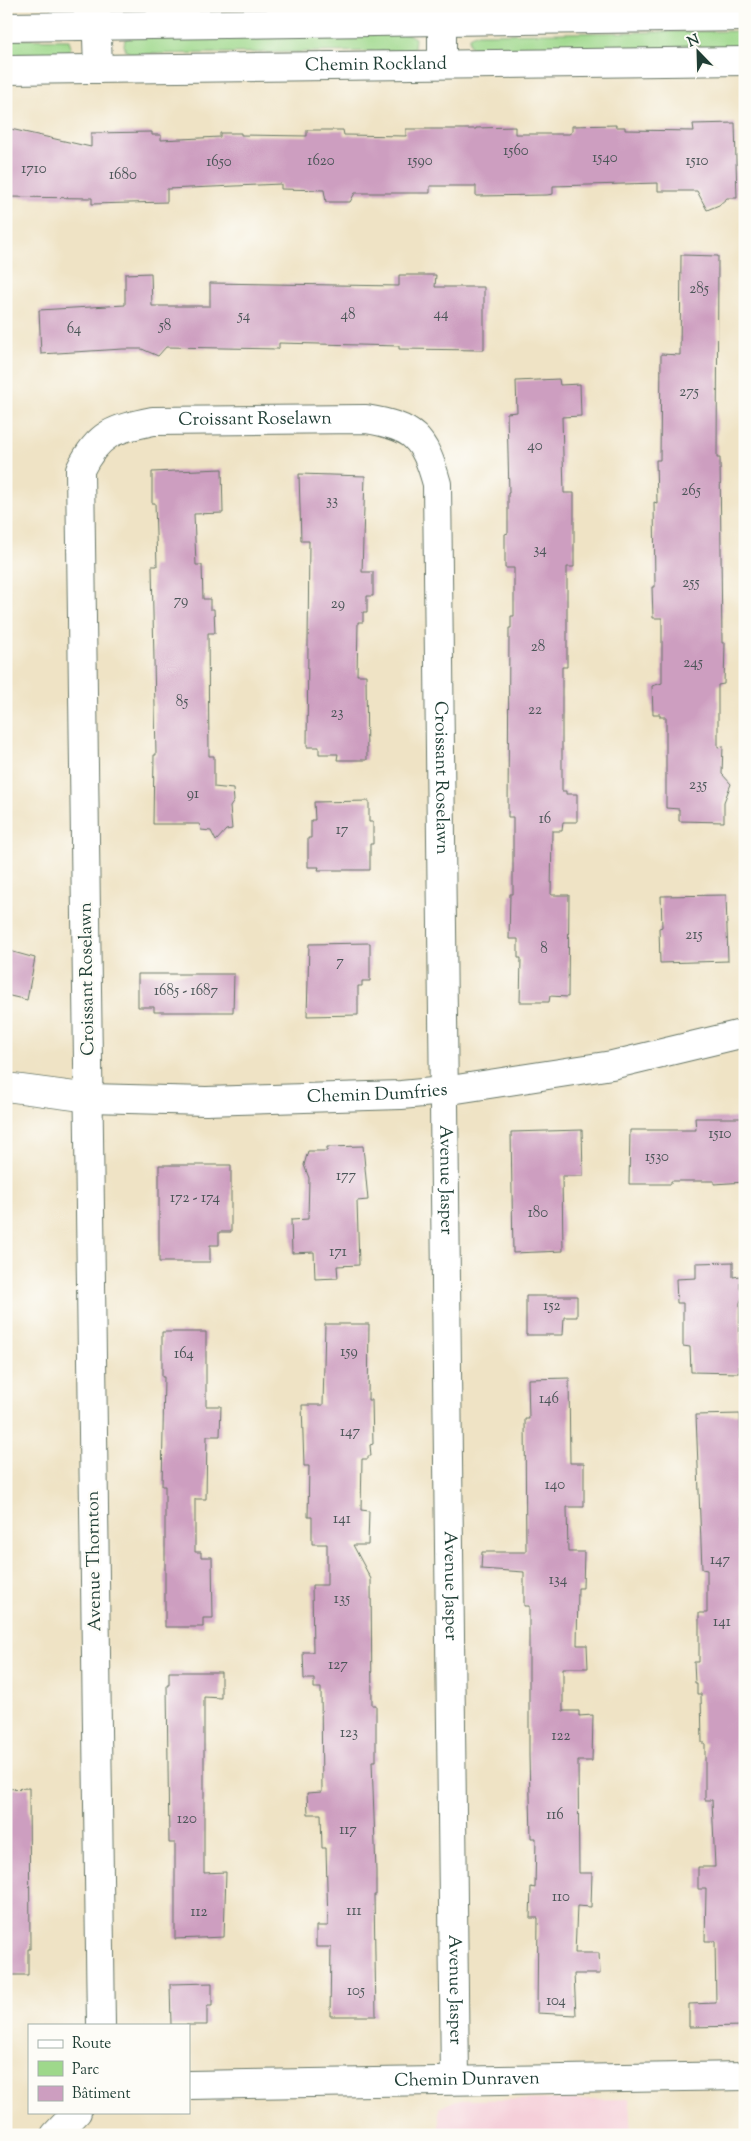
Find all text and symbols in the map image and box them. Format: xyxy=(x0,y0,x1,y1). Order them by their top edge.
north arrow xyxy=(674,28,724,78)
text: N xyxy=(685,30,703,53)
street label: Chemin Rockland xyxy=(305,52,447,79)
house number: 1560 xyxy=(503,141,529,162)
house number: 1540 xyxy=(592,148,618,169)
house number: 1620 xyxy=(307,151,335,172)
house number: 1590 xyxy=(407,151,433,172)
house number: 1510 xyxy=(685,151,709,172)
house number: 1650 xyxy=(206,152,232,173)
house number: 1710 xyxy=(21,159,47,180)
house number: 1680 xyxy=(109,165,137,186)
house number: 285 xyxy=(689,279,709,300)
house number: 44 xyxy=(433,304,449,325)
house number: 48 xyxy=(340,305,356,326)
house number: 54 xyxy=(237,306,251,327)
house number: 58 xyxy=(158,316,171,337)
house number: 64 xyxy=(67,319,82,340)
house number: 275 xyxy=(679,382,699,403)
street label: Croissant Roselawn xyxy=(178,406,332,434)
house number: 40 xyxy=(527,436,543,457)
house number: 265 xyxy=(681,481,701,502)
house number: 33 xyxy=(326,491,338,512)
house number: 34 xyxy=(533,540,547,561)
house number: 255 xyxy=(682,573,700,594)
house number: 79 xyxy=(174,591,188,612)
house number: 29 xyxy=(331,594,345,615)
house number: 28 xyxy=(531,637,545,658)
house number: 245 xyxy=(683,653,703,674)
house number: 85 xyxy=(176,692,188,713)
house number: 22 xyxy=(528,700,542,721)
street label: Croissant Roselawn xyxy=(426,701,454,855)
house number: 23 xyxy=(330,703,344,724)
house number: 235 xyxy=(689,775,707,796)
house number: 91 xyxy=(187,784,199,805)
house number: 16 xyxy=(539,809,551,830)
house number: 17 xyxy=(336,820,349,841)
street label: Croissant Roselawn xyxy=(74,902,102,1056)
house number: 215 xyxy=(685,925,703,946)
house number: 8 xyxy=(540,939,548,960)
house number: 7 xyxy=(336,952,344,973)
house number: 1685 - 1687 xyxy=(154,981,219,1002)
street label: Chemin Dumfries xyxy=(306,1078,449,1111)
house number: 1510 xyxy=(708,1124,732,1145)
street label: Avenue Jasper xyxy=(431,1125,458,1235)
house number: 1530 xyxy=(645,1147,669,1168)
house number: 177 xyxy=(336,1166,357,1187)
house number: 172 - 174 xyxy=(170,1188,220,1209)
house number: 180 xyxy=(528,1203,548,1224)
house number: 171 xyxy=(329,1242,347,1263)
house number: 152 xyxy=(543,1296,561,1317)
house number: 159 xyxy=(340,1342,358,1363)
house number: 164 xyxy=(174,1344,194,1365)
house number: 146 xyxy=(539,1389,559,1410)
house number: 147 xyxy=(340,1422,361,1443)
house number: 140 xyxy=(545,1475,565,1496)
street label: Avenue Thornton xyxy=(81,1490,109,1632)
house number: 141 xyxy=(333,1509,351,1530)
street label: Avenue Jasper xyxy=(436,1531,463,1641)
house number: 147 xyxy=(710,1550,731,1571)
house number: 134 xyxy=(549,1570,568,1591)
house number: 135 xyxy=(334,1589,350,1610)
house number: 141 xyxy=(713,1612,731,1633)
house number: 127 xyxy=(328,1655,348,1676)
house number: 123 xyxy=(340,1723,358,1744)
house number: 122 xyxy=(551,1726,571,1747)
house number: 116 xyxy=(546,1805,564,1826)
house number: 120 xyxy=(177,1809,197,1830)
house number: 117 xyxy=(339,1820,357,1841)
house number: 110 xyxy=(552,1887,570,1908)
house number: 111 xyxy=(346,1901,362,1922)
house number: 112 xyxy=(190,1902,208,1923)
street label: Avenue Jasper xyxy=(440,1935,468,2045)
house number: 105 xyxy=(347,1981,365,2002)
house number: 104 xyxy=(546,1991,566,2012)
legend xyxy=(28,2024,190,2114)
text: Route xyxy=(72,2034,111,2055)
text: Parc xyxy=(72,2060,100,2081)
street label: Chemin Dunraven xyxy=(394,2066,540,2095)
text: Bâtiment xyxy=(72,2084,131,2105)

